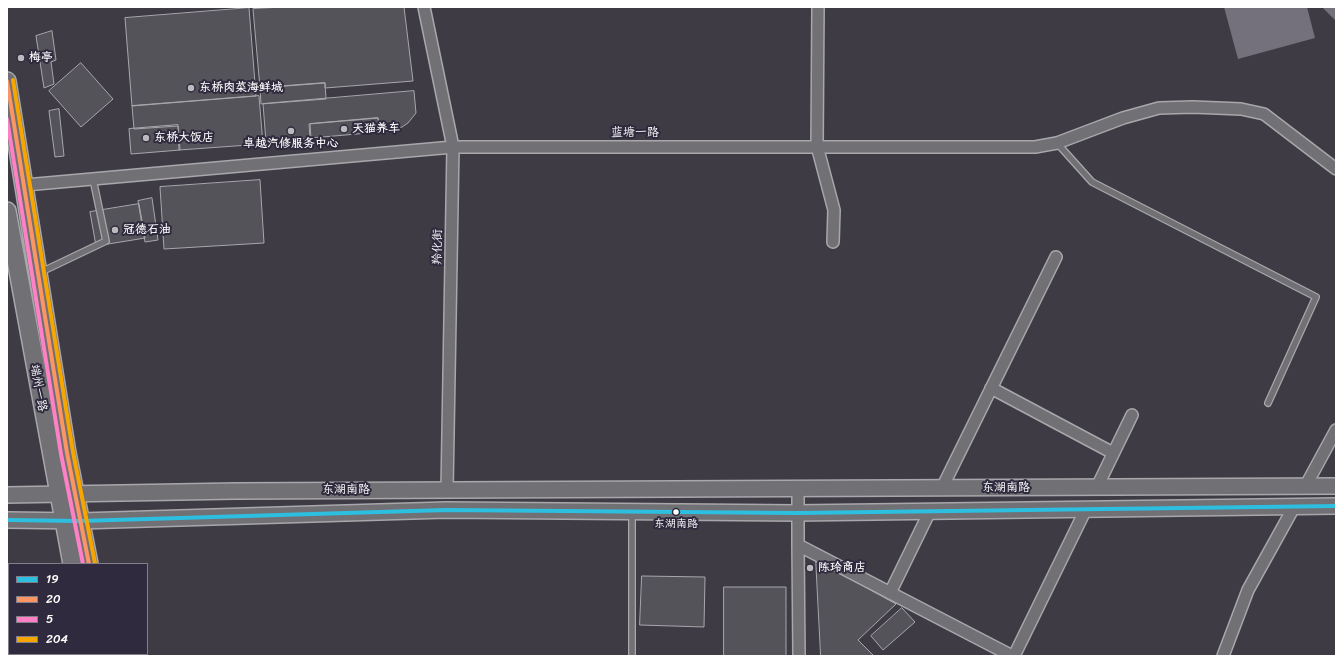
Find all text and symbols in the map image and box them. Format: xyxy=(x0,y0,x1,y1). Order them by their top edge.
place label: 梅亭 xyxy=(29,51,53,65)
marker: 梅亭 xyxy=(16,53,26,63)
place label: 东桥肉菜海鲜城 xyxy=(199,81,283,95)
marker: 东桥肉菜海鲜城 xyxy=(186,83,196,93)
place label: 天猫养车 xyxy=(352,122,400,136)
marker: 天猫养车 xyxy=(339,124,349,134)
marker: 卓越汽修服务中心 xyxy=(286,126,296,136)
street label: 蓝塘一路 xyxy=(611,126,659,140)
place label: 东桥大饭店 xyxy=(154,131,214,145)
marker: 东桥大饭店 xyxy=(141,133,151,143)
place label: 卓越汽修服务中心 xyxy=(243,137,339,151)
place label: 冠德石油 xyxy=(123,223,171,237)
marker: 冠德石油 xyxy=(110,225,120,235)
street label: 羚化街 xyxy=(430,229,446,265)
street label: 端州一路 xyxy=(27,363,49,413)
street label: 东湖南路 xyxy=(982,481,1030,495)
street label: 东湖南路 xyxy=(322,483,370,497)
marker: 东湖南路 xyxy=(671,507,681,517)
place label: 东湖南路 xyxy=(654,517,698,531)
place label: 陈玲商店 xyxy=(818,561,866,575)
legend xyxy=(8,563,148,655)
marker: 陈玲商店 xyxy=(805,563,815,573)
text: 19 xyxy=(46,568,59,590)
text: 20 xyxy=(46,588,61,610)
text: 5 xyxy=(46,608,53,630)
text: 204 xyxy=(46,628,68,650)

